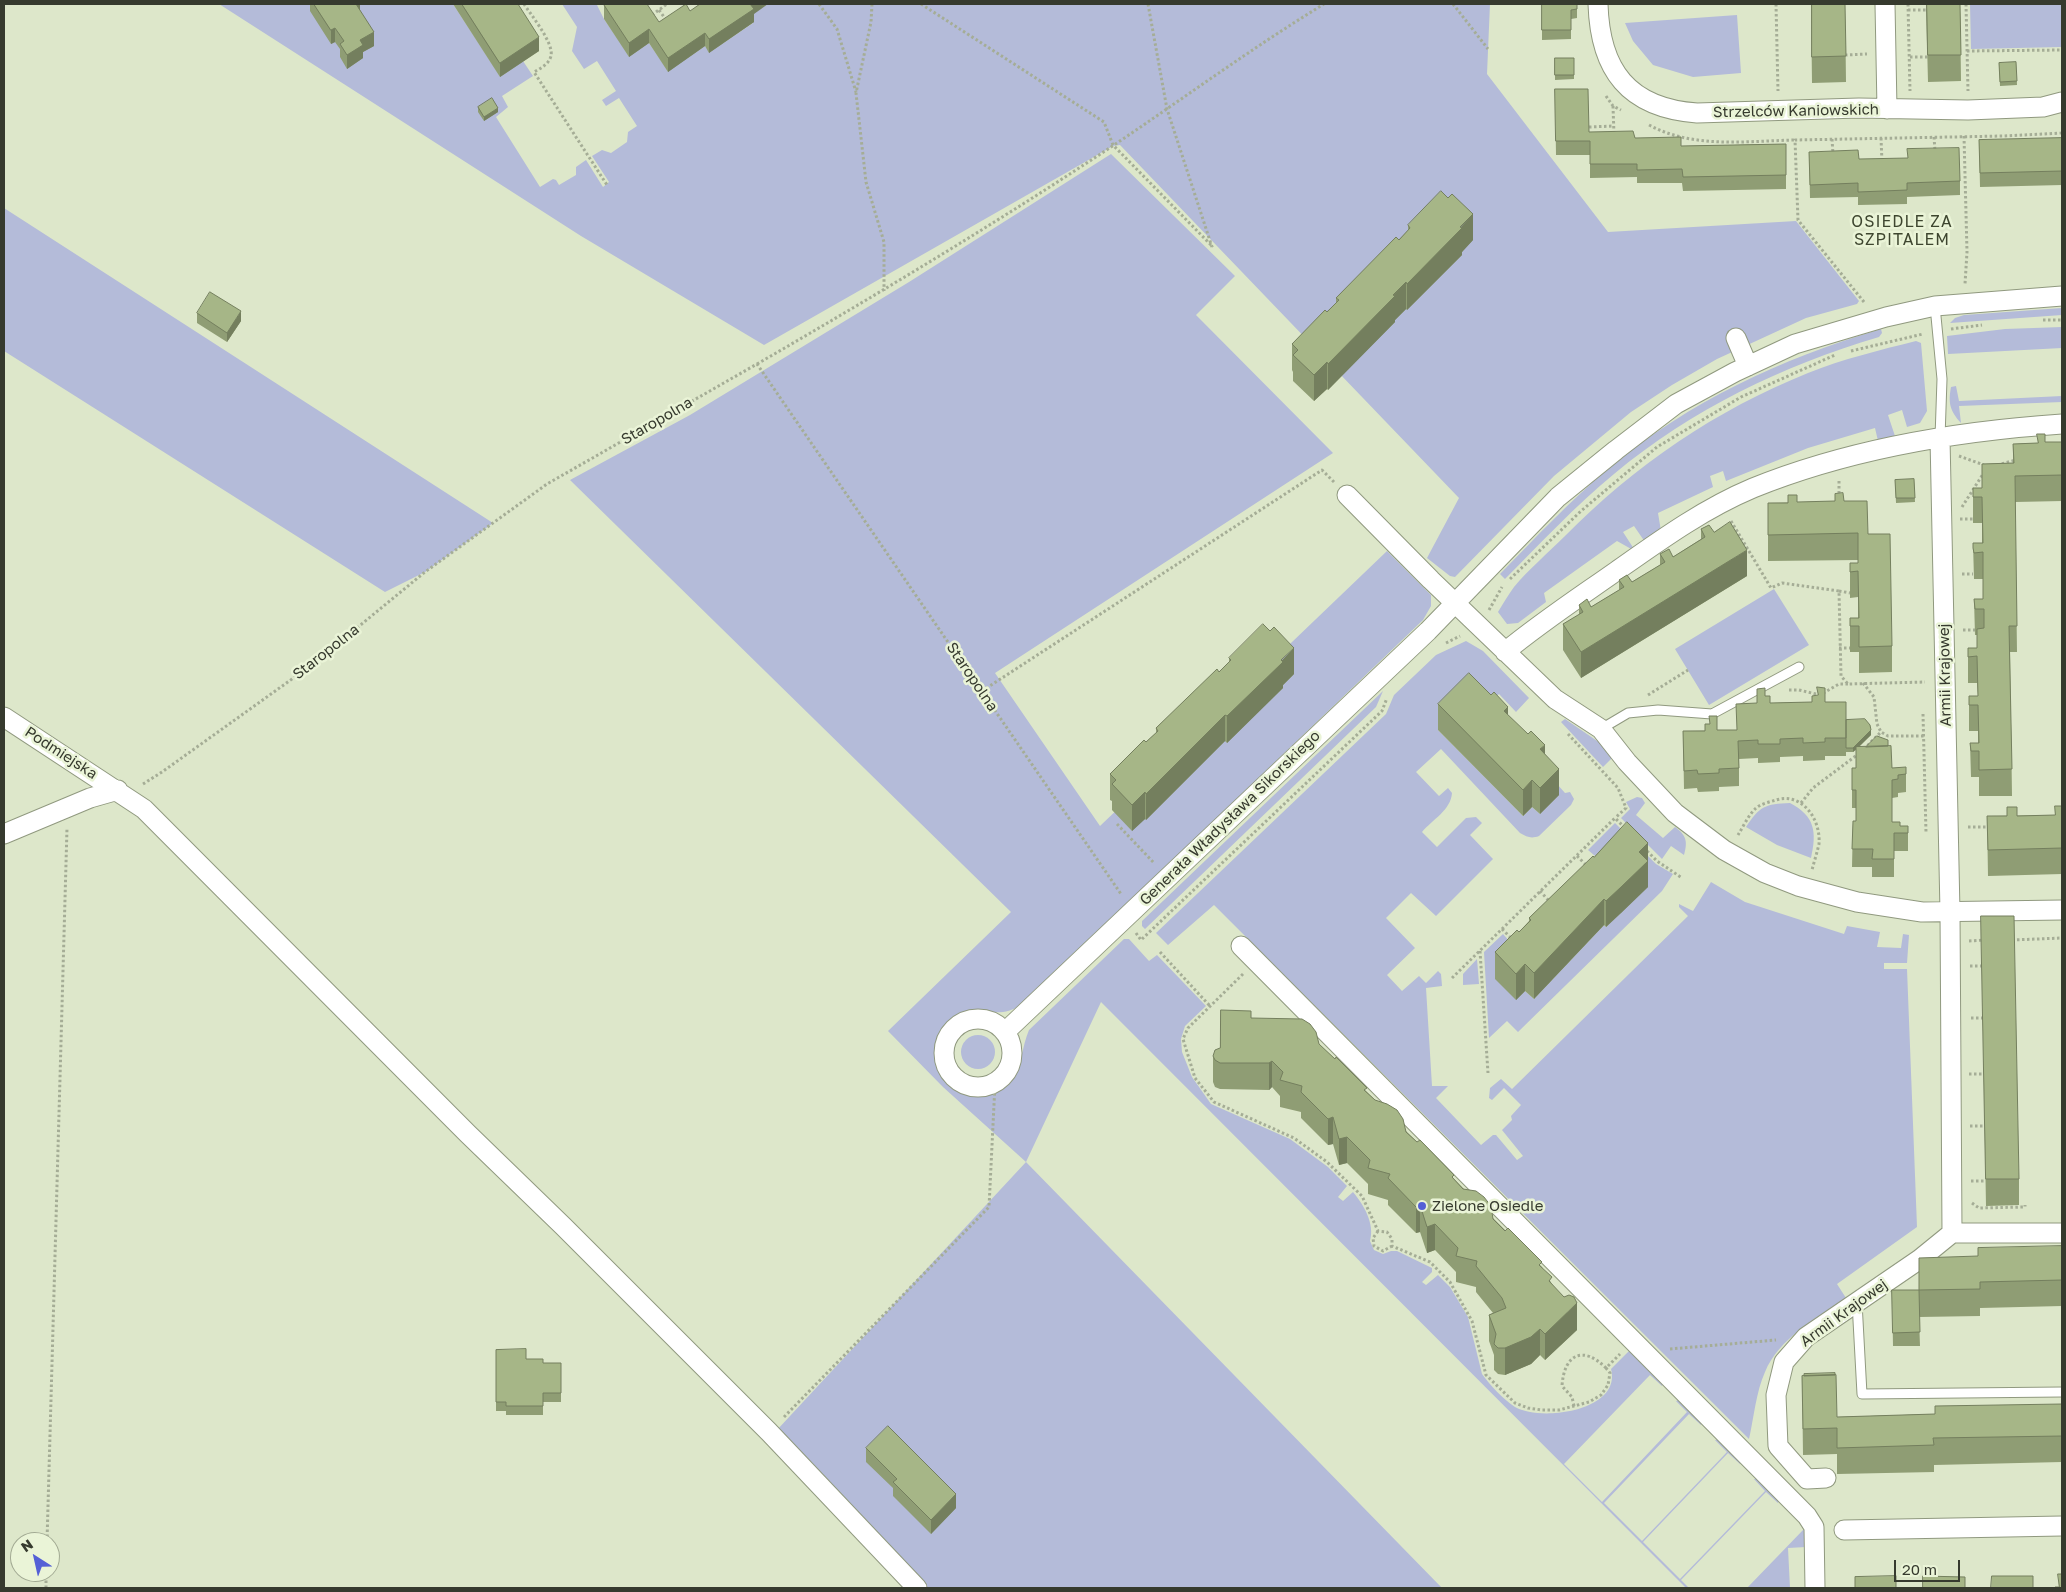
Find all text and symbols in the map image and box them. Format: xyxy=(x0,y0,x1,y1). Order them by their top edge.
street label: Strzelców Kaniowskich xyxy=(1713,101,1879,121)
district label: OSIEDLE ZA SZPITALEM xyxy=(1850,212,1954,250)
street label: Staropolna xyxy=(618,393,696,449)
street label: Staropolna xyxy=(289,621,363,683)
street label: Armii Krajowej xyxy=(1935,623,1955,727)
street label: Staropolna xyxy=(942,639,1002,715)
street label: Podmiejska xyxy=(21,723,101,783)
street label: Generała Władysława Sikorskiego xyxy=(1136,727,1324,909)
place label: Zielone Osiedle xyxy=(1432,1197,1543,1215)
marker: Zielone Osiedle xyxy=(1416,1200,1428,1212)
street label: Armii Krajowej xyxy=(1797,1275,1891,1351)
north arrow xyxy=(10,1532,60,1582)
text: N xyxy=(17,1535,36,1555)
scale bar xyxy=(1896,1550,1962,1582)
text: 20 m xyxy=(1902,1560,1937,1578)

